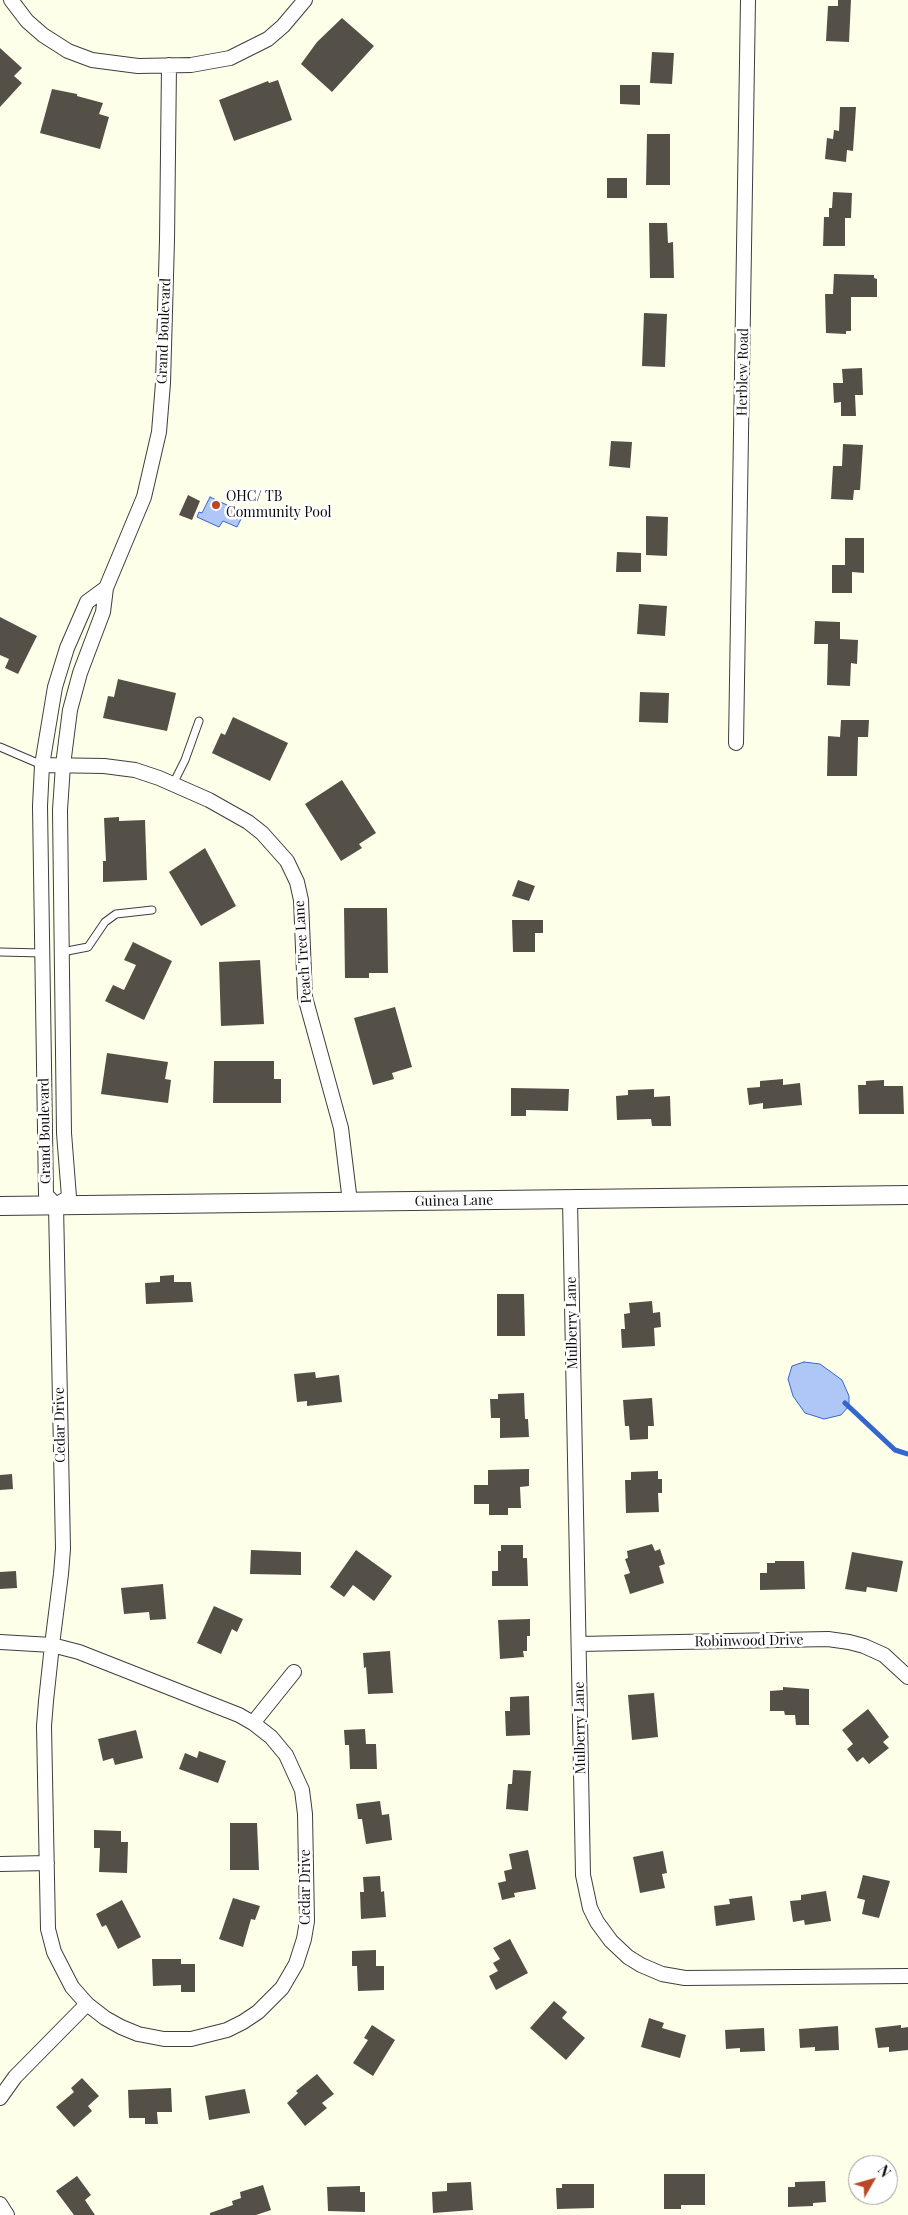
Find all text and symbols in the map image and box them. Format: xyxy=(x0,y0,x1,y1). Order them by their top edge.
street label: Grand Boulevard xyxy=(154,278,174,384)
street label: Herblew Road xyxy=(734,328,752,416)
place label: OHC/ TB Community Pool xyxy=(226,489,332,522)
marker: OHC/ TB Community Pool xyxy=(210,499,222,511)
street label: Peach Tree Lane xyxy=(291,900,315,1004)
street label: Grand Boulevard xyxy=(36,1078,54,1184)
street label: Guinea Lane xyxy=(415,1192,493,1210)
street label: Mulberry Lane xyxy=(563,1276,581,1370)
street label: Cedar Drive xyxy=(51,1387,69,1463)
street label: Robinwood Drive xyxy=(694,1632,804,1650)
street label: Mulberry Lane xyxy=(571,1681,589,1775)
street label: Cedar Drive xyxy=(298,1849,314,1925)
north arrow xyxy=(848,2155,898,2205)
text: N xyxy=(874,2161,895,2181)

